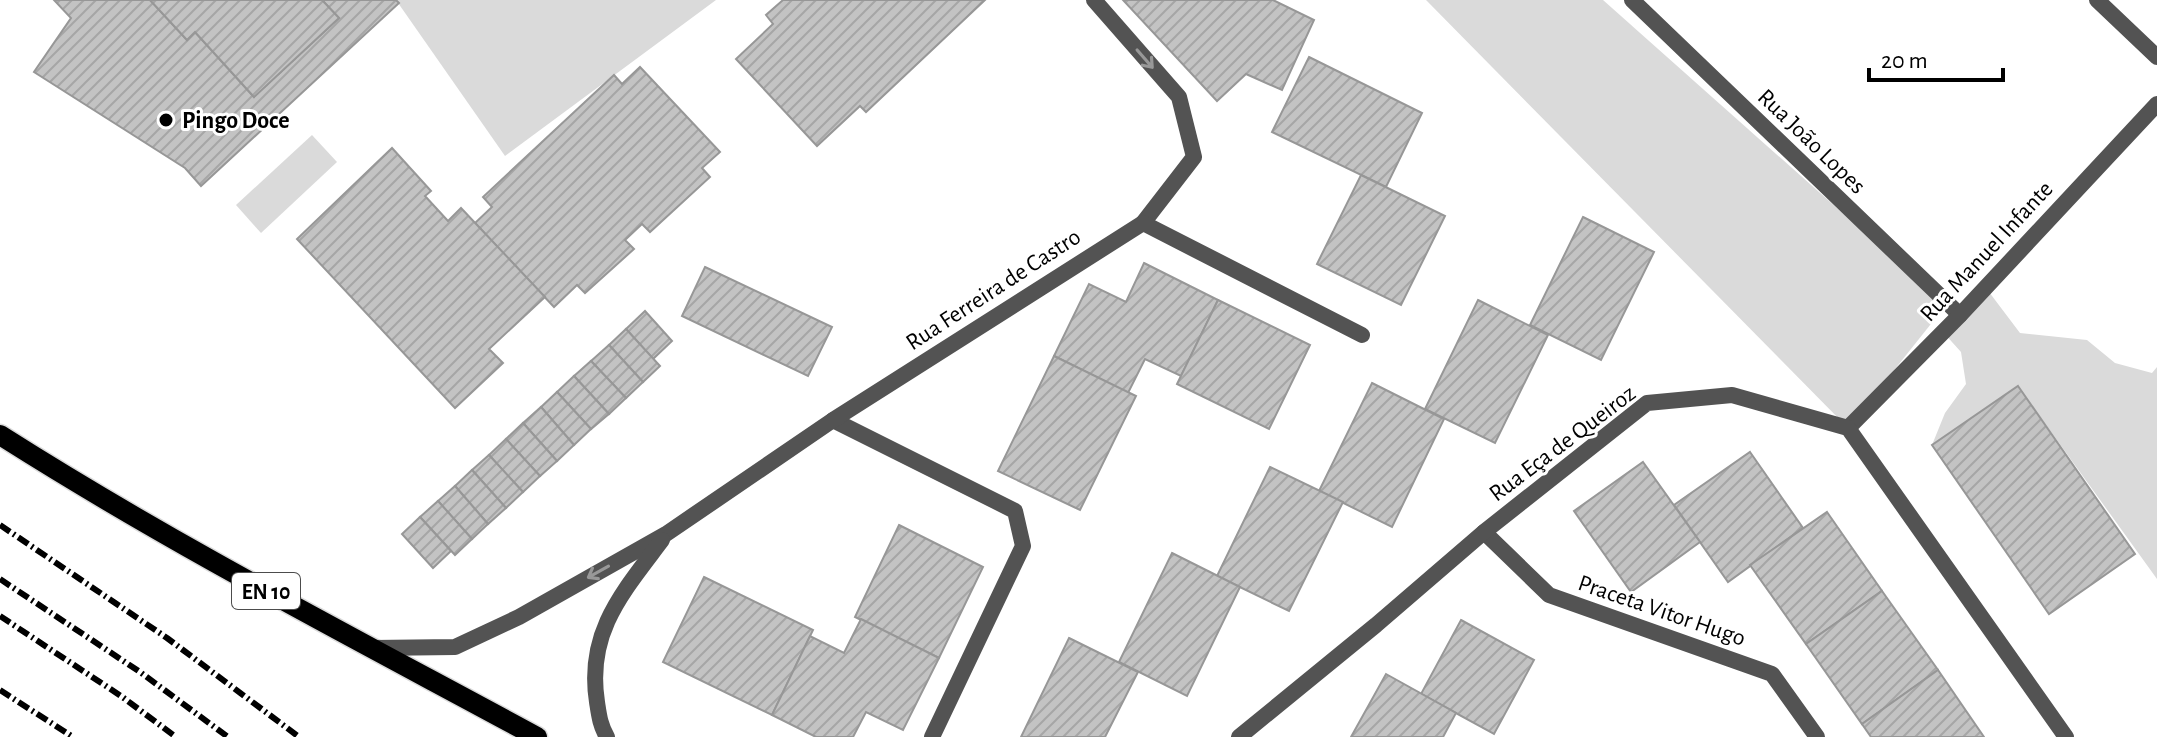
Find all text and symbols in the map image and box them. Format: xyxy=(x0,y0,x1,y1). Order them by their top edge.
scale bar xyxy=(1869,32,2003,82)
one-way arrow xyxy=(1136,48,1154,68)
text: 20 m xyxy=(1881,49,1928,73)
street label: Rua João Lopes xyxy=(1753,85,1870,199)
place label: Pingo Doce xyxy=(182,109,290,133)
marker: Pingo Doce xyxy=(157,111,175,129)
street label: Rua Manuel Infante xyxy=(1916,177,2058,326)
street label: Rua Ferreira de Castro xyxy=(902,225,1085,355)
street label: Rua Eça de Queiroz xyxy=(1485,381,1640,506)
one-way arrow xyxy=(587,564,610,580)
street label: Praceta Vitor Hugo xyxy=(1575,571,1749,651)
road number: EN 10 xyxy=(232,573,300,609)

